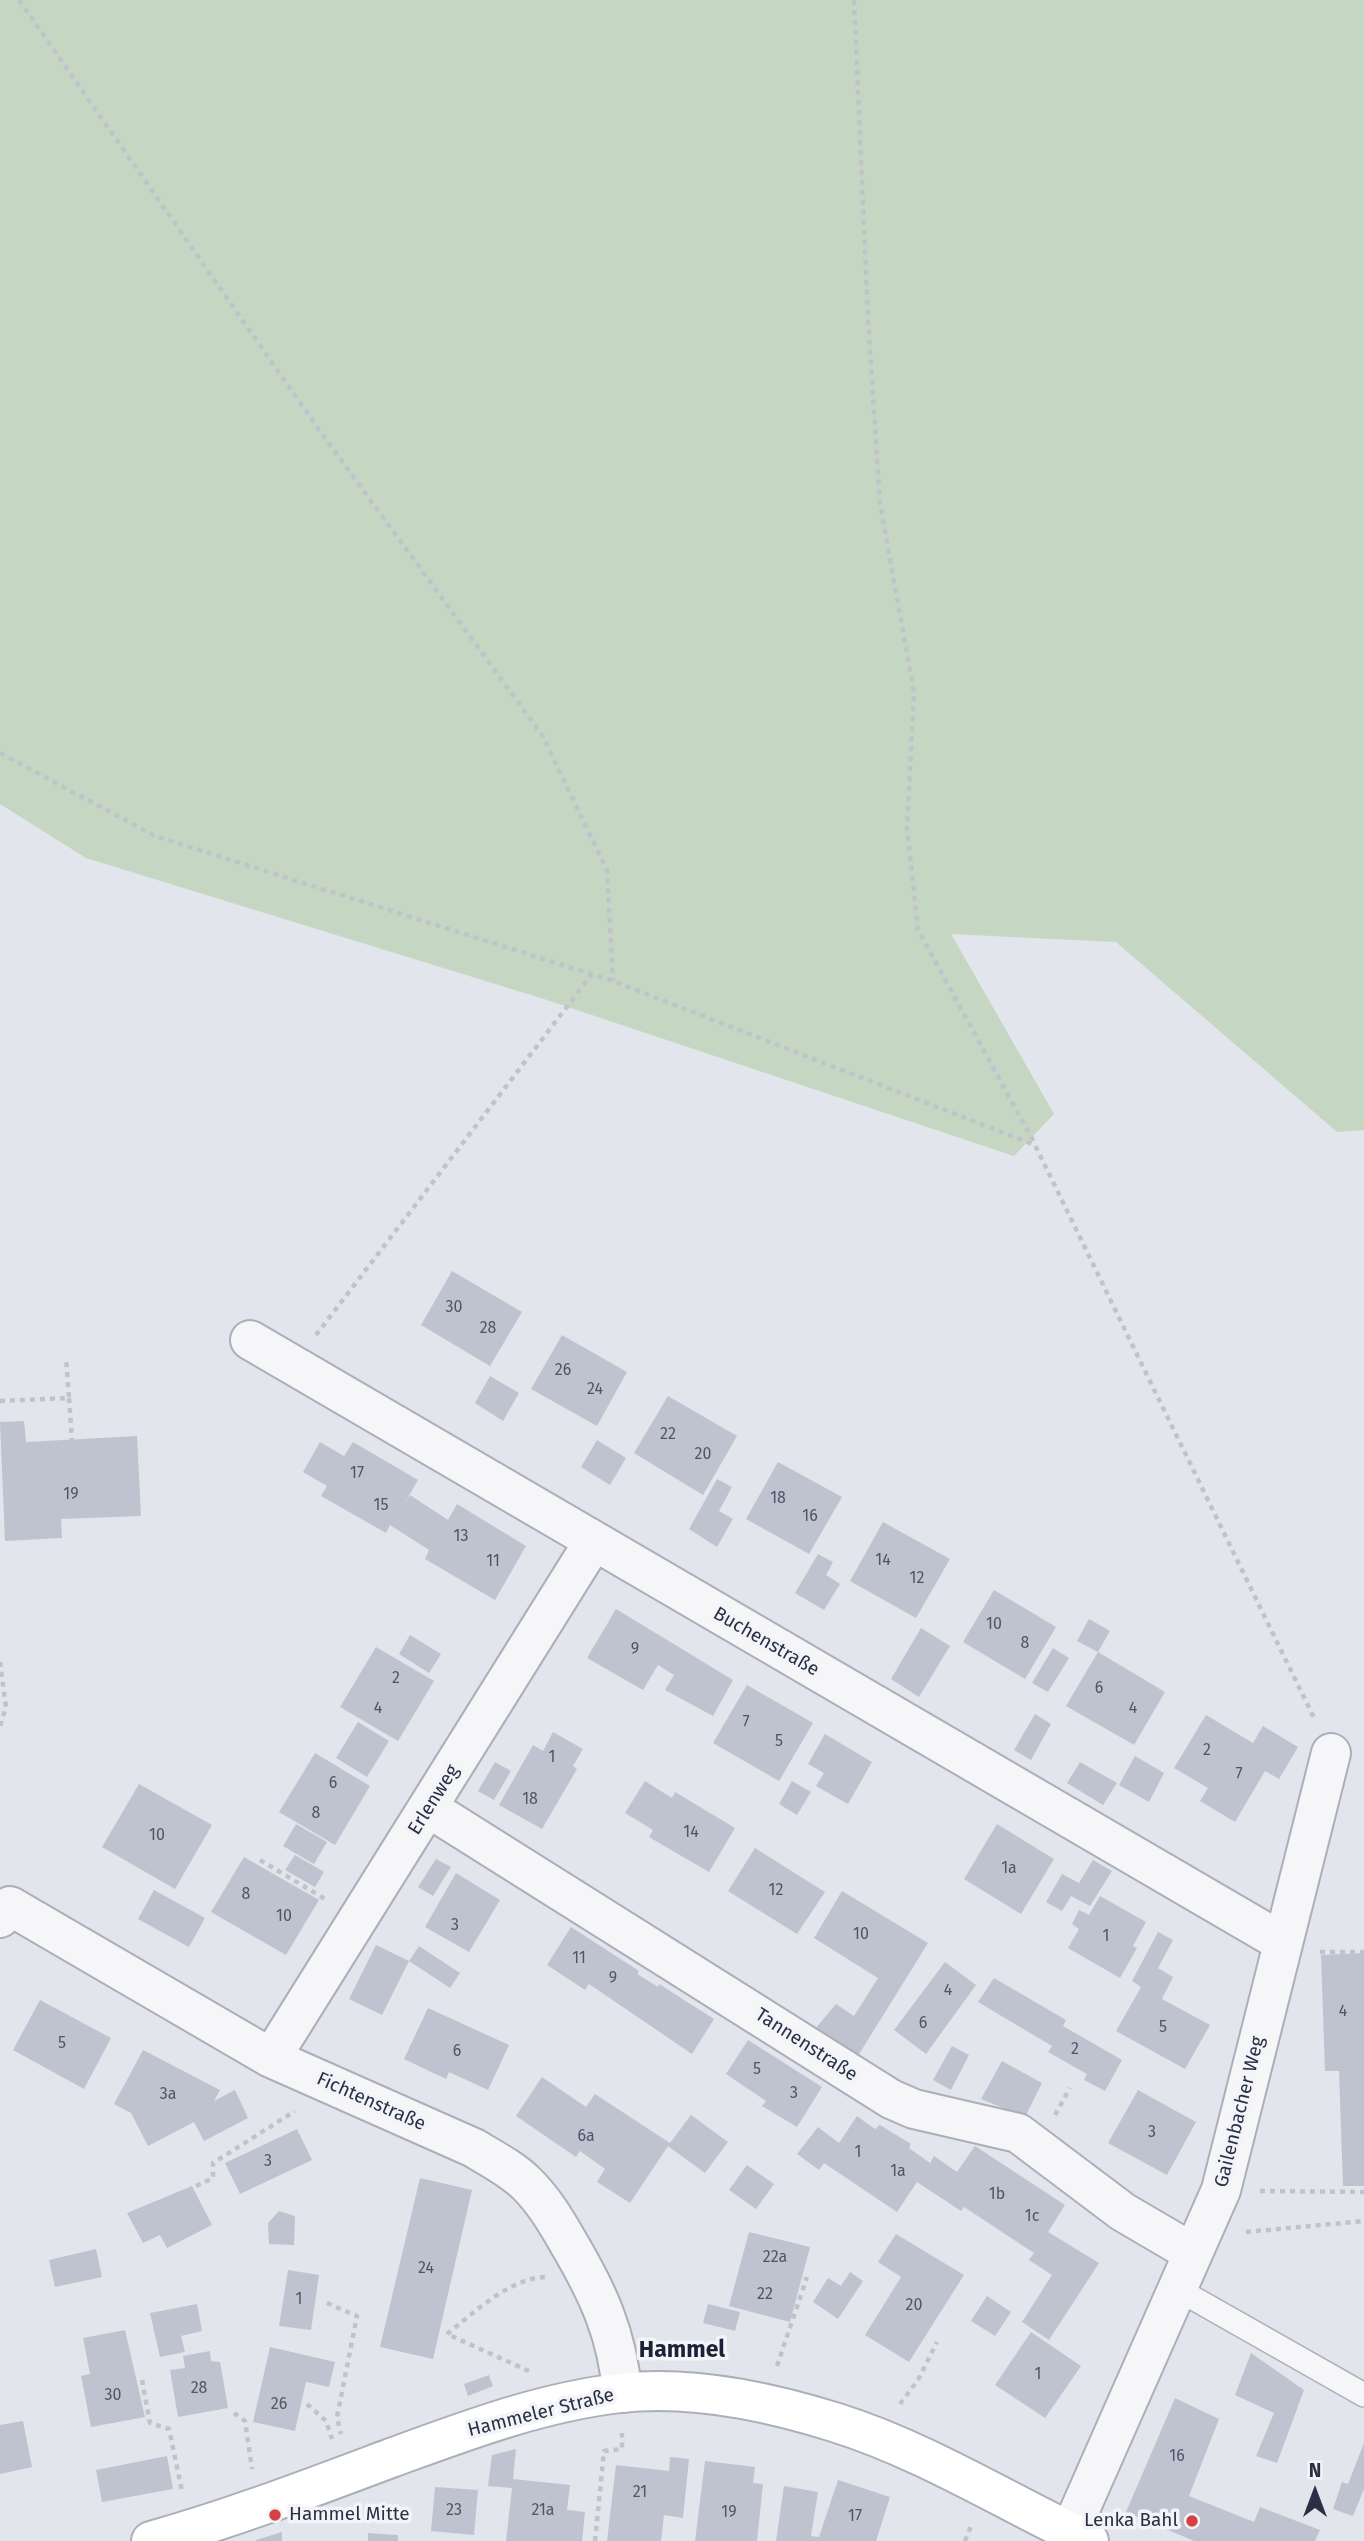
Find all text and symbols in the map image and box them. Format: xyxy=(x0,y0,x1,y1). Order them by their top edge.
house number: 30 xyxy=(446,1298,462,1318)
house number: 28 xyxy=(480,1319,496,1339)
house number: 26 xyxy=(555,1361,571,1381)
house number: 24 xyxy=(587,1380,603,1400)
house number: 22 xyxy=(660,1425,676,1445)
house number: 20 xyxy=(695,1445,711,1465)
house number: 17 xyxy=(350,1464,364,1484)
house number: 19 xyxy=(63,1485,79,1505)
house number: 18 xyxy=(770,1489,786,1509)
house number: 15 xyxy=(374,1496,388,1516)
house number: 16 xyxy=(802,1507,818,1527)
house number: 13 xyxy=(454,1527,468,1547)
house number: 14 xyxy=(875,1551,891,1571)
house number: 11 xyxy=(486,1552,500,1572)
house number: 12 xyxy=(910,1569,924,1589)
street label: Buchenstraße xyxy=(709,1602,823,1682)
house number: 10 xyxy=(986,1615,1002,1635)
house number: 8 xyxy=(1021,1634,1029,1654)
house number: 9 xyxy=(631,1640,639,1660)
house number: 2 xyxy=(392,1669,400,1689)
house number: 6 xyxy=(1095,1679,1103,1699)
house number: 4 xyxy=(374,1699,382,1719)
house number: 4 xyxy=(1129,1699,1137,1719)
house number: 7 xyxy=(742,1713,750,1733)
house number: 5 xyxy=(775,1732,783,1752)
house number: 2 xyxy=(1203,1741,1211,1761)
house number: 1 xyxy=(549,1748,555,1768)
street label: Erlenweg xyxy=(404,1761,464,1839)
house number: 7 xyxy=(1235,1765,1243,1785)
house number: 6 xyxy=(329,1774,337,1794)
house number: 18 xyxy=(522,1790,538,1810)
house number: 8 xyxy=(312,1804,320,1824)
house number: 14 xyxy=(683,1823,699,1843)
house number: 10 xyxy=(149,1826,165,1846)
house number: 1a xyxy=(1001,1859,1017,1879)
house number: 12 xyxy=(769,1881,783,1901)
house number: 8 xyxy=(242,1885,250,1905)
house number: 10 xyxy=(276,1907,292,1927)
house number: 3 xyxy=(451,1916,459,1936)
house number: 10 xyxy=(853,1925,869,1945)
house number: 1 xyxy=(1103,1927,1109,1947)
house number: 11 xyxy=(572,1949,586,1969)
house number: 9 xyxy=(609,1969,617,1989)
house number: 4 xyxy=(944,1981,952,2001)
house number: 4 xyxy=(1339,2002,1347,2022)
street label: Tannenstraße xyxy=(751,2003,861,2087)
house number: 6 xyxy=(919,2014,927,2034)
house number: 5 xyxy=(1159,2018,1167,2038)
house number: 5 xyxy=(58,2034,66,2054)
street label: Gailenbacher Weg xyxy=(1210,2034,1270,2190)
house number: 2 xyxy=(1071,2040,1079,2060)
house number: 6 xyxy=(453,2042,461,2062)
house number: 5 xyxy=(753,2060,761,2080)
street label: Fichtenstraße xyxy=(313,2068,429,2136)
house number: 3 xyxy=(790,2084,798,2104)
house number: 3a xyxy=(160,2085,176,2105)
house number: 3 xyxy=(1148,2123,1156,2143)
house number: 6a xyxy=(577,2127,595,2147)
house number: 1 xyxy=(855,2143,861,2163)
house number: 3 xyxy=(264,2152,272,2172)
house number: 1a xyxy=(890,2162,906,2182)
house number: 1b xyxy=(989,2185,1005,2205)
house number: 1c xyxy=(1025,2207,1039,2227)
house number: 22a xyxy=(763,2248,787,2268)
house number: 24 xyxy=(418,2259,434,2279)
house number: 22 xyxy=(757,2285,773,2305)
house number: 1 xyxy=(296,2290,302,2310)
house number: 20 xyxy=(906,2296,922,2316)
district label: Hammel xyxy=(639,2337,725,2365)
house number: 1 xyxy=(1035,2365,1041,2385)
house number: 28 xyxy=(191,2379,207,2399)
street label: Hammeler Straße xyxy=(465,2384,617,2442)
house number: 30 xyxy=(105,2386,121,2406)
house number: 26 xyxy=(271,2395,287,2415)
house number: 16 xyxy=(1169,2447,1185,2467)
north arrow xyxy=(1280,2457,1350,2527)
text: N xyxy=(1309,2459,1321,2482)
house number: 21 xyxy=(633,2483,647,2503)
house number: 23 xyxy=(446,2501,462,2521)
house number: 21a xyxy=(531,2501,555,2521)
house number: 19 xyxy=(721,2503,737,2523)
place label: Hammel Mitte xyxy=(289,2504,410,2526)
marker: Hammel Mitte xyxy=(267,2507,283,2523)
house number: 17 xyxy=(848,2507,862,2527)
place label: Lenka Bahl xyxy=(1084,2510,1178,2532)
marker: Lenka Bahl xyxy=(1184,2513,1200,2529)

